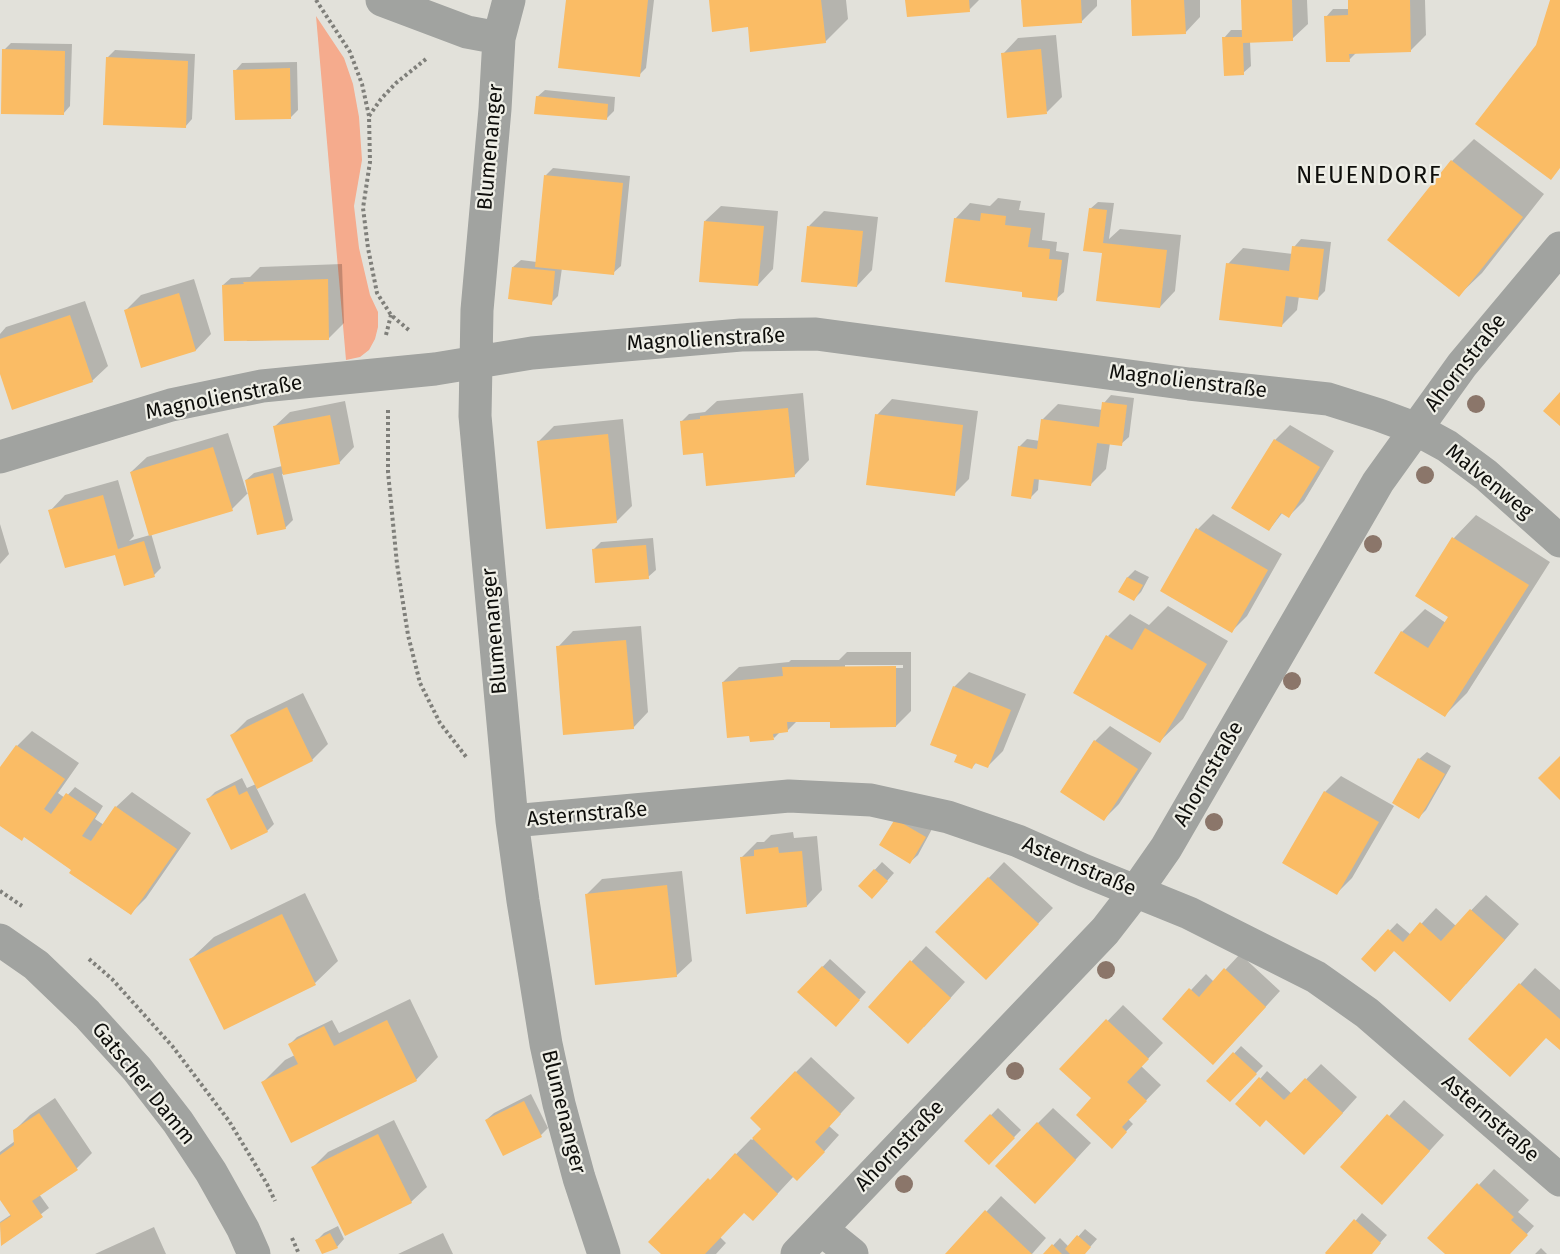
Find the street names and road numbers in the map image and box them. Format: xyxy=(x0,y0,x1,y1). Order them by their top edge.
street label: Blumenanger xyxy=(473,83,509,211)
street label: Ahornstraße xyxy=(1420,309,1512,417)
street label: Magnolienstraße xyxy=(626,323,786,357)
street label: Magnolienstraße xyxy=(1108,360,1268,404)
street label: Magnolienstraße xyxy=(144,370,304,426)
street label: Malvenweg xyxy=(1440,439,1538,525)
street label: Blumenanger xyxy=(477,567,513,695)
street label: Ahornstraße xyxy=(1169,717,1249,831)
street label: Asternstraße xyxy=(526,797,648,833)
street label: Asternstraße xyxy=(1018,832,1140,902)
street label: Gatscher Damm xyxy=(86,1018,200,1150)
street label: Blumenanger xyxy=(535,1047,591,1177)
street label: Asternstraße xyxy=(1436,1070,1544,1168)
street label: Ahornstraße xyxy=(850,1095,950,1197)

